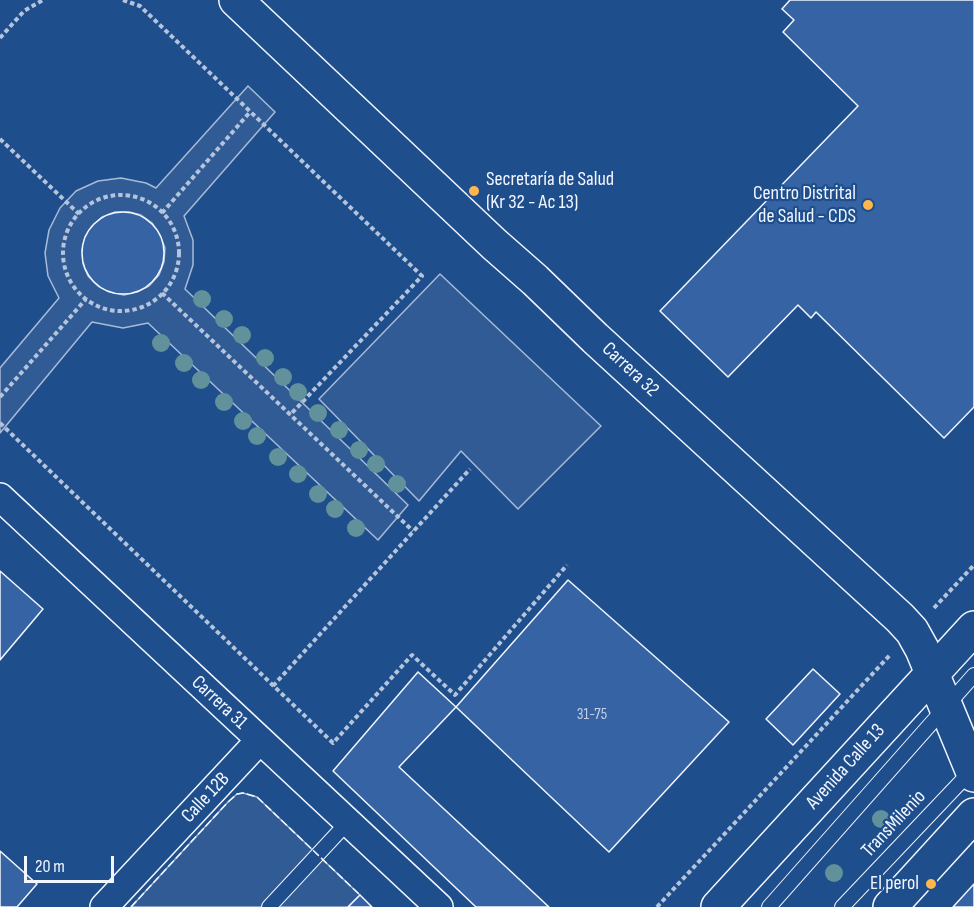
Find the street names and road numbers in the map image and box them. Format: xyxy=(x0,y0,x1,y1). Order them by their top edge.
street label: Carrera 32 xyxy=(597,338,663,402)
street label: Carrera 31 xyxy=(186,671,252,735)
street label: Avenida Calle 13 xyxy=(801,719,891,815)
street label: Calle 12B xyxy=(177,768,235,828)
street label: TransMilenio xyxy=(857,785,931,863)

